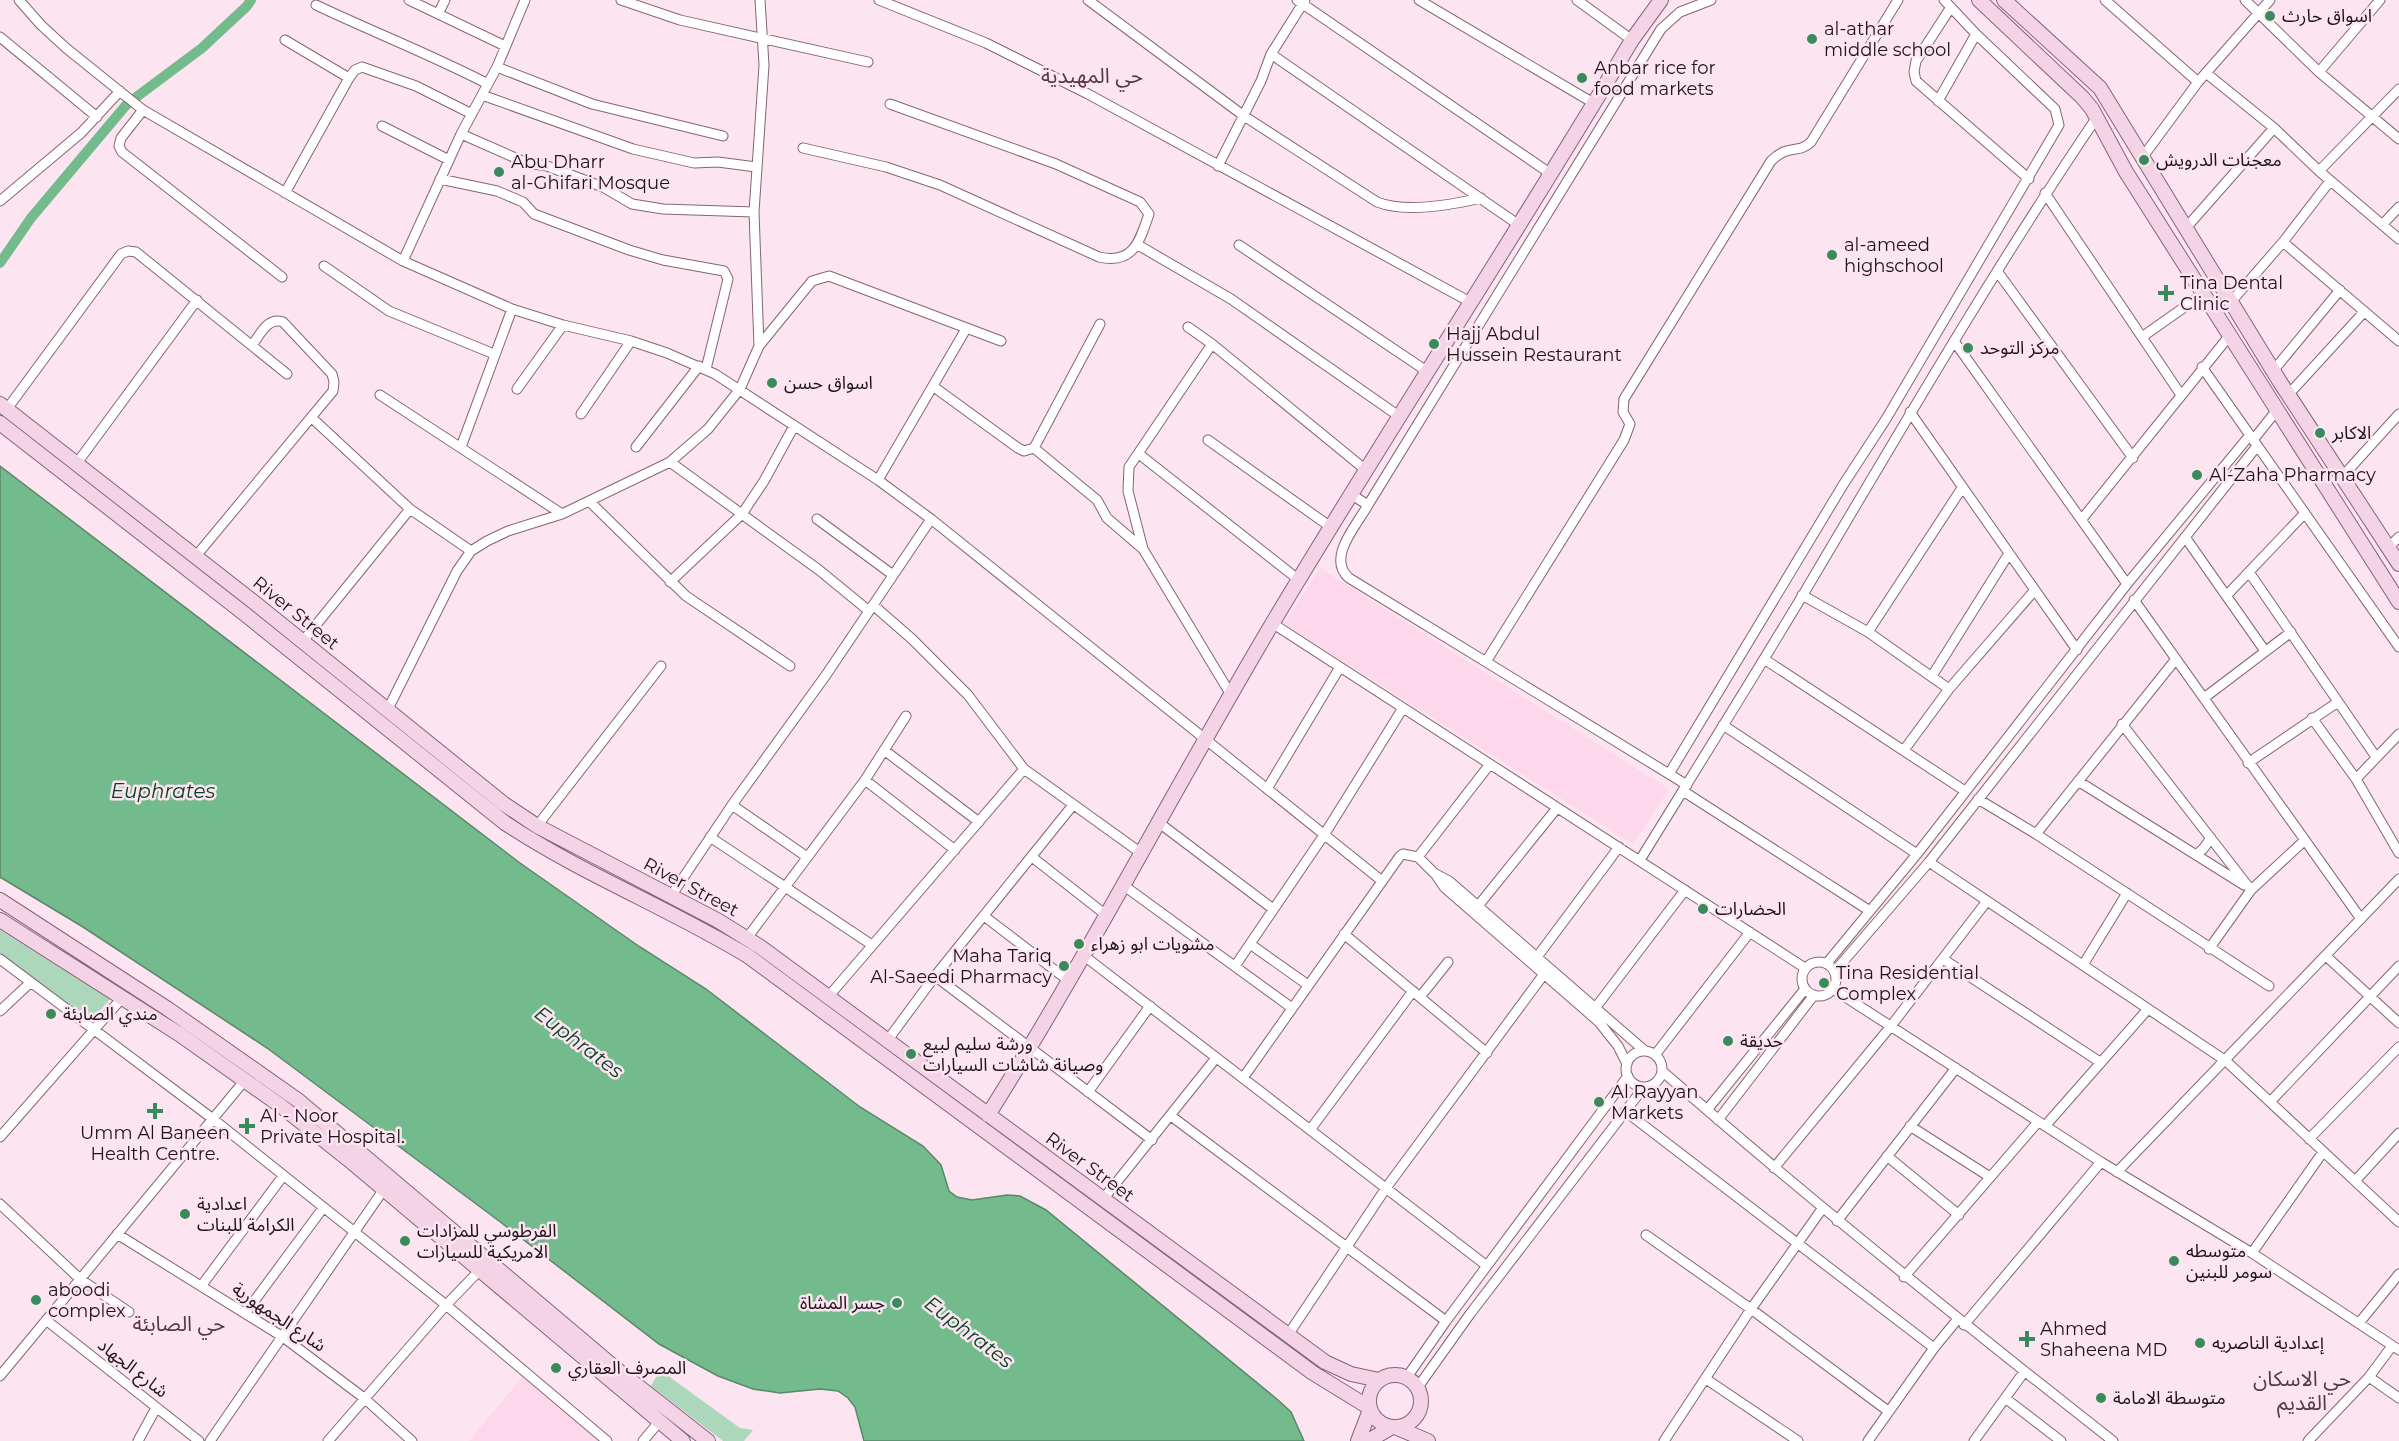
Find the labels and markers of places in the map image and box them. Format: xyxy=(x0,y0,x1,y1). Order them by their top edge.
place label: اسواق حارث xyxy=(2282,5,2372,27)
marker: اسواق حارث xyxy=(2263,9,2277,23)
place label: al-athar middle school xyxy=(1824,18,1951,61)
marker: al-athar middle school xyxy=(1805,32,1819,46)
place label: Anbar rice for food markets xyxy=(1594,57,1716,100)
marker: Anbar rice for food markets xyxy=(1575,71,1589,85)
place label: معجنات الدرويش xyxy=(2156,149,2282,171)
place label: Abu Dharr al-Ghifari Mosque xyxy=(511,151,670,194)
marker: معجنات الدرويش xyxy=(2137,153,2151,167)
marker: Abu Dharr al-Ghifari Mosque xyxy=(492,165,506,179)
place label: al-ameed highschool xyxy=(1844,234,1944,277)
marker: al-ameed highschool xyxy=(1825,248,1839,262)
place label: Tina Dental Clinic xyxy=(2180,272,2283,315)
marker: Tina Dental Clinic xyxy=(2157,284,2175,302)
place label: Hajj Abdul Hussein Restaurant xyxy=(1446,323,1622,366)
marker: Hajj Abdul Hussein Restaurant xyxy=(1427,337,1441,351)
place label: مركز التوحد xyxy=(1980,337,2059,359)
marker: مركز التوحد xyxy=(1961,341,1975,355)
place label: اسواق حسن xyxy=(784,372,873,394)
marker: اسواق حسن xyxy=(765,376,779,390)
place label: الاكابر xyxy=(2331,422,2371,444)
marker: الاكابر xyxy=(2313,426,2327,440)
place label: Al-Zaha Pharmacy xyxy=(2209,464,2376,486)
marker: Al-Zaha Pharmacy xyxy=(2190,468,2204,482)
place label: الحضارات xyxy=(1715,898,1786,920)
marker: الحضارات xyxy=(1696,902,1710,916)
place label: مشويات ابو زهراء xyxy=(1091,933,1214,955)
marker: مشويات ابو زهراء xyxy=(1072,937,1086,951)
place label: Maha Tariq Al-Saeedi Pharmacy xyxy=(870,945,1052,988)
marker: Maha Tariq Al-Saeedi Pharmacy xyxy=(1057,959,1071,973)
place label: Tina Residential Complex xyxy=(1836,962,1979,1005)
marker: Tina Residential Complex xyxy=(1817,976,1831,990)
place label: مندي الصابئة xyxy=(63,1003,158,1027)
marker: مندي الصابئة xyxy=(44,1007,58,1021)
place label: حديقة xyxy=(1740,1030,1783,1052)
place label: ورشة سليم لبيع وصيانة شاشات السيارات xyxy=(923,1033,1103,1076)
marker: حديقة xyxy=(1721,1034,1735,1048)
marker: ورشة سليم لبيع وصيانة شاشات السيارات xyxy=(904,1047,918,1061)
place label: Al Rayyan Markets xyxy=(1611,1081,1699,1124)
marker: Al Rayyan Markets xyxy=(1592,1095,1606,1109)
marker: Umm Al Baneen Health Centre. xyxy=(146,1102,164,1120)
place label: Al - Noor Private Hospital. xyxy=(260,1105,405,1148)
marker: Al - Noor Private Hospital. xyxy=(238,1117,256,1135)
place label: Umm Al Baneen Health Centre. xyxy=(80,1122,230,1165)
place label: اعدادية الكرامة للبنات xyxy=(197,1193,295,1236)
marker: اعدادية الكرامة للبنات xyxy=(178,1207,192,1221)
place label: الفرطوسي للمزادات الامريكية للسيارات xyxy=(417,1220,556,1263)
marker: الفرطوسي للمزادات الامريكية للسيارات xyxy=(398,1234,412,1248)
place label: متوسطه سومر للبنين xyxy=(2186,1240,2272,1283)
marker: متوسطه سومر للبنين xyxy=(2167,1254,2181,1268)
place label: aboodi complex xyxy=(48,1279,126,1322)
place label: جسر المشاة xyxy=(800,1292,885,1314)
marker: aboodi complex xyxy=(29,1293,43,1307)
marker: جسر المشاة xyxy=(890,1296,904,1310)
place label: Ahmed Shaheena MD xyxy=(2040,1318,2167,1361)
marker: Ahmed Shaheena MD xyxy=(2018,1330,2036,1348)
place label: إعدادية الناصريه xyxy=(2212,1332,2324,1355)
marker: إعدادية الناصريه xyxy=(2193,1336,2207,1350)
place label: المصرف العقاري xyxy=(568,1357,686,1381)
marker: المصرف العقاري xyxy=(549,1361,563,1375)
place label: متوسطة الامامة xyxy=(2113,1387,2226,1409)
marker: متوسطة الامامة xyxy=(2094,1391,2108,1405)

